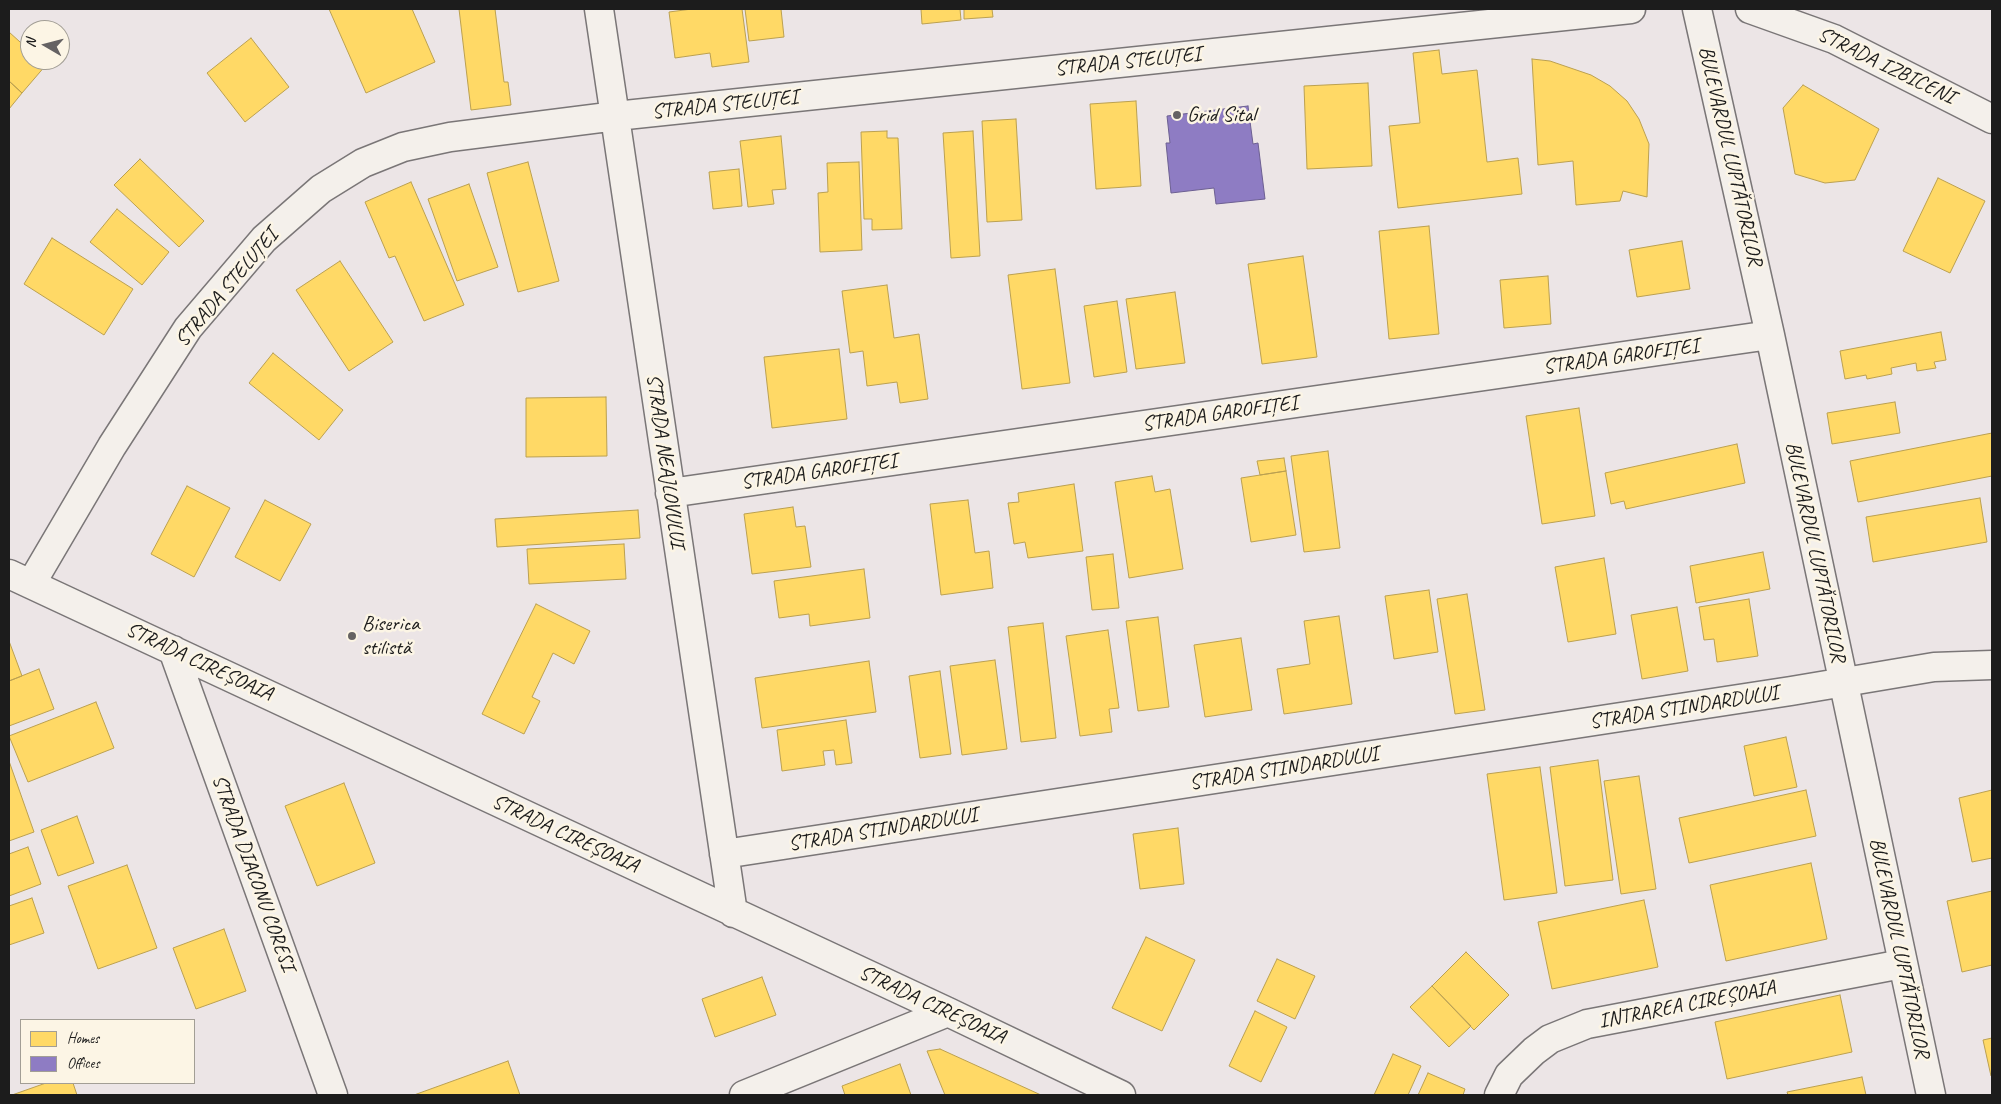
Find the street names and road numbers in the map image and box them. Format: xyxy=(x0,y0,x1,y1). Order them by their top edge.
street label: STRADA IZBICENI xyxy=(1813,22,1959,110)
street label: STRADA STELUȚEI xyxy=(1054,42,1202,82)
street label: BULEVARDUL LUPTĂTORILOR xyxy=(1692,44,1768,268)
street label: STRADA STELUȚEI xyxy=(651,85,799,125)
street label: STRADA STELUȚEI xyxy=(170,224,284,352)
street label: STRADA GAROFIȚEI xyxy=(1541,334,1701,380)
street label: STRADA NEAJLOVULUI xyxy=(640,372,690,550)
street label: STRADA GAROFIȚEI xyxy=(1140,391,1300,437)
street label: BULEVARDUL LUPTĂTORILOR xyxy=(1779,440,1851,664)
street label: STRADA GAROFIȚEI xyxy=(739,449,899,495)
street label: STRADA CIREȘOAIA xyxy=(122,617,276,707)
street label: STRADA STINDARDULUI xyxy=(1588,681,1780,735)
street label: STRADA STINDARDULUI xyxy=(1188,742,1380,796)
street label: STRADA DIACONU CORESI xyxy=(206,771,300,975)
street label: STRADA CIREȘOAIA xyxy=(488,789,642,879)
street label: STRADA STINDARDULUI xyxy=(787,803,979,857)
street label: BULEVARDUL LUPTĂTORILOR xyxy=(1863,836,1935,1060)
street label: STRADA CIREȘOAIA xyxy=(855,960,1009,1050)
street label: INTRAREA CIREȘOAIA xyxy=(1597,976,1777,1034)

